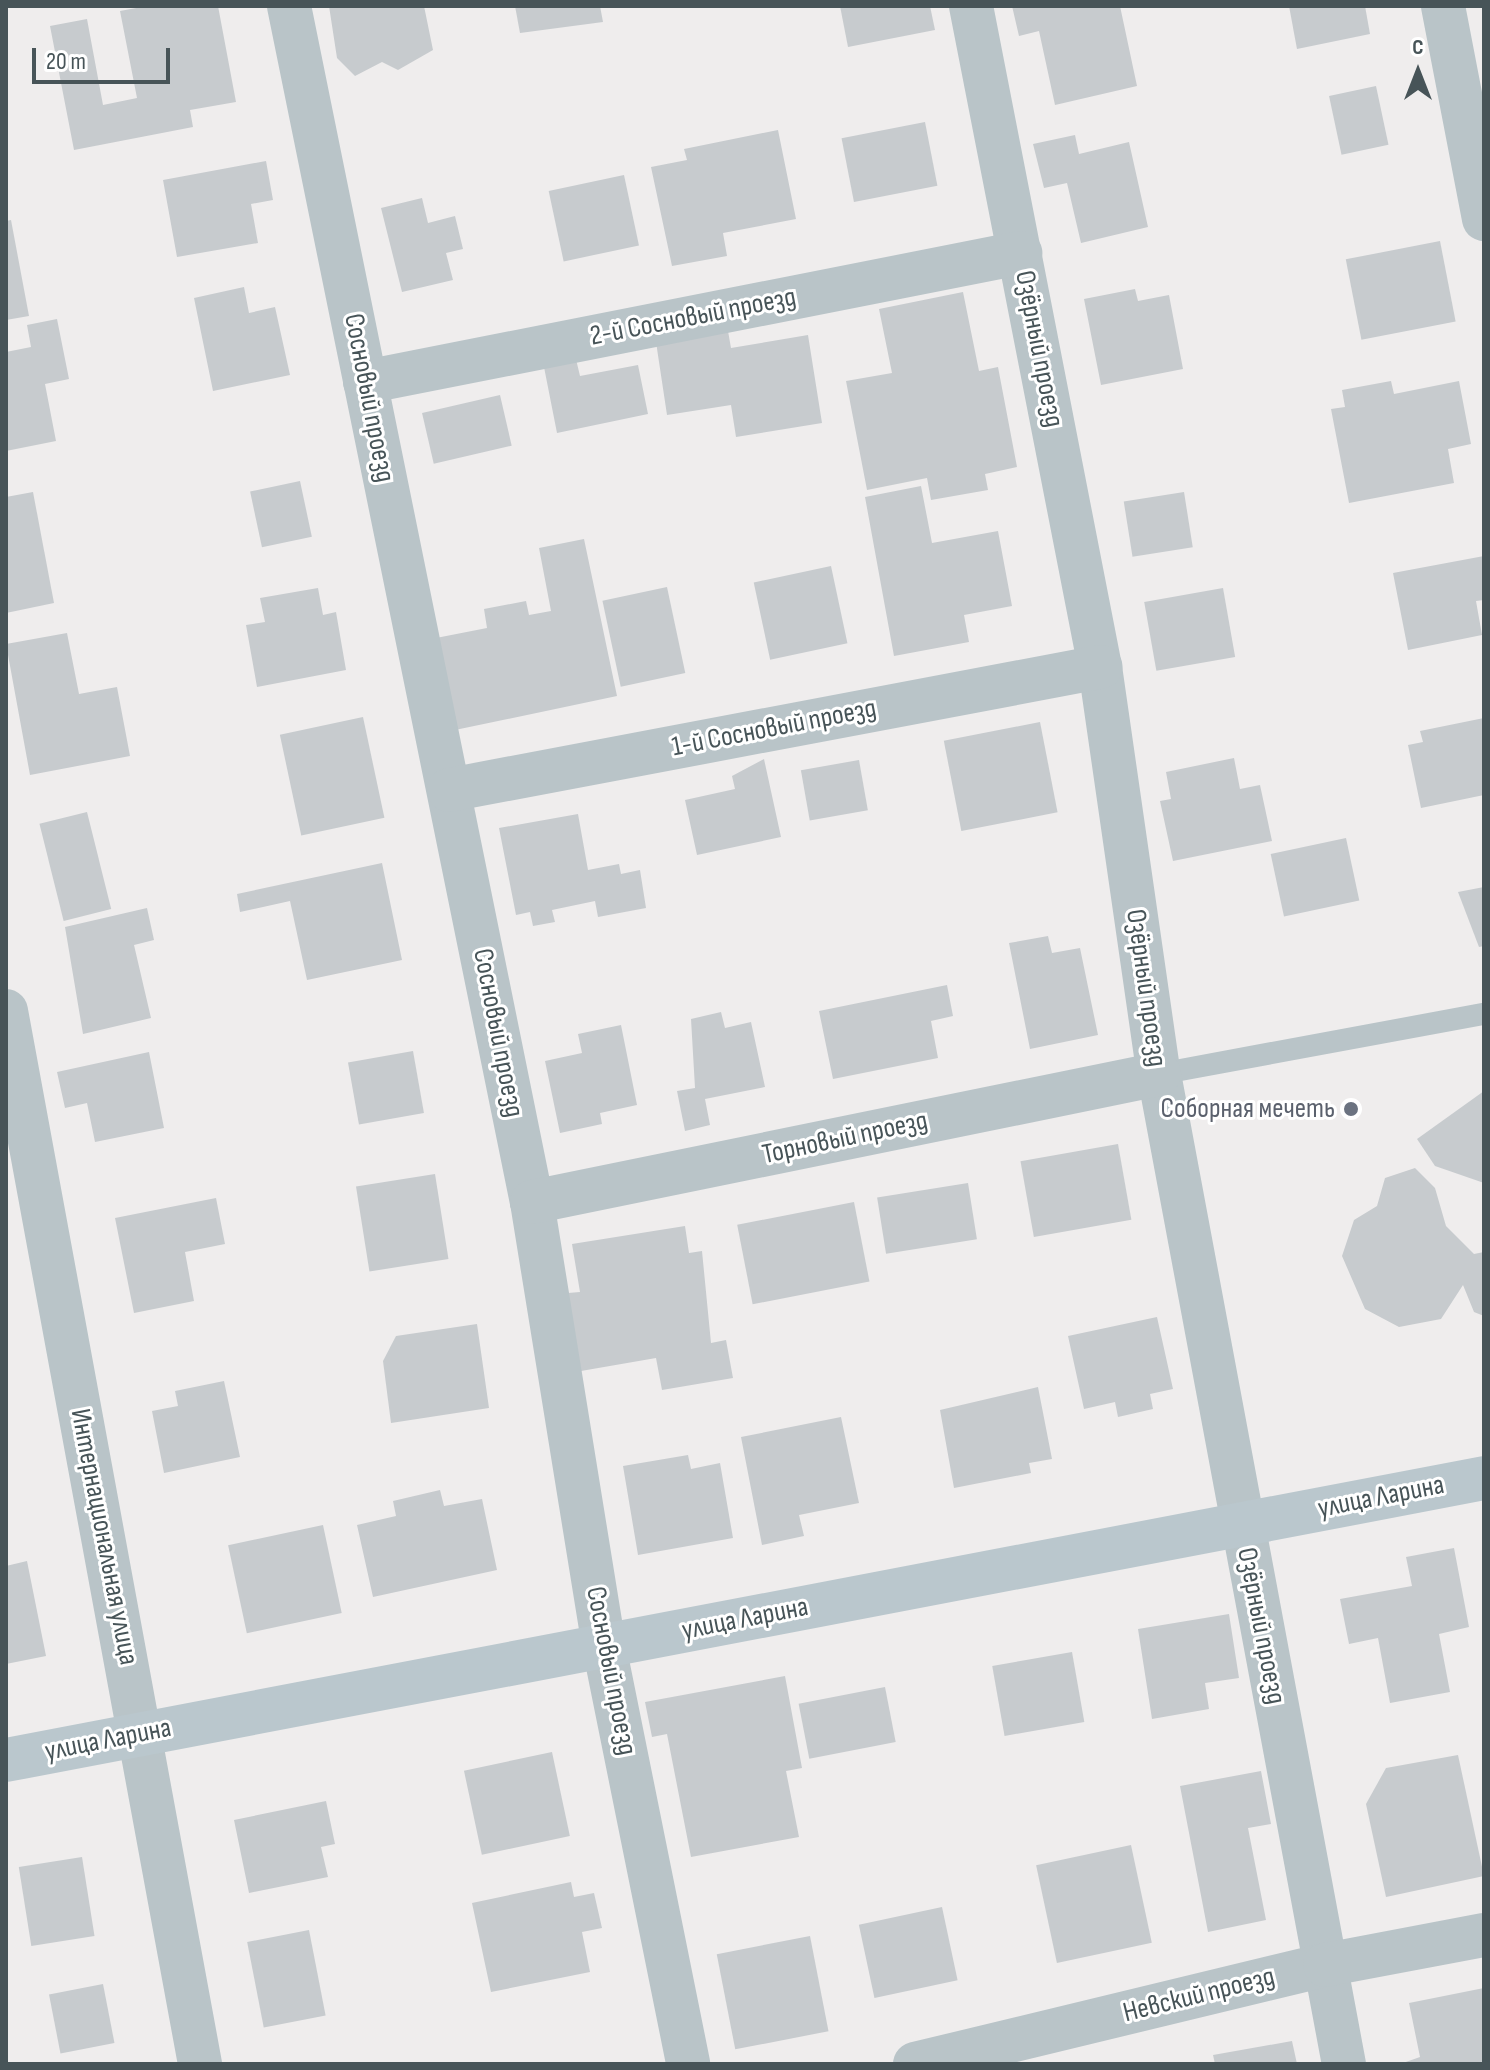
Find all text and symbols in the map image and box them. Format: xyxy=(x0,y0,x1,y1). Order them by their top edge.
scale bar xyxy=(36,32,174,82)
north arrow xyxy=(1378,32,1458,112)
text: С xyxy=(1412,34,1424,61)
text: 20 m xyxy=(46,47,86,76)
street label: Озёрный проезд xyxy=(1007,268,1071,430)
street label: 2-й Сосновый проезд xyxy=(587,281,799,353)
street label: Сосновый проезд xyxy=(336,311,402,485)
street label: 1-й Сосновый проезд xyxy=(669,692,879,764)
street label: Озёрный проезд xyxy=(1118,907,1174,1069)
street label: Сосновый проезд xyxy=(465,946,531,1120)
place label: Cоборная мечеть xyxy=(1161,1092,1335,1126)
marker: Cоборная мечеть xyxy=(1342,1100,1360,1118)
street label: Торновый проезд xyxy=(759,1104,931,1172)
street label: Интернациональная улица xyxy=(63,1406,145,1668)
street label: улица Ларина xyxy=(1315,1468,1447,1526)
street label: Озёрный проезд xyxy=(1229,1545,1293,1707)
street label: Сосновый проезд xyxy=(578,1584,644,1758)
street label: улица Ларина xyxy=(679,1590,811,1648)
street label: улица Ларина xyxy=(42,1711,174,1769)
street label: Невский проезд xyxy=(1120,1960,1278,2030)

